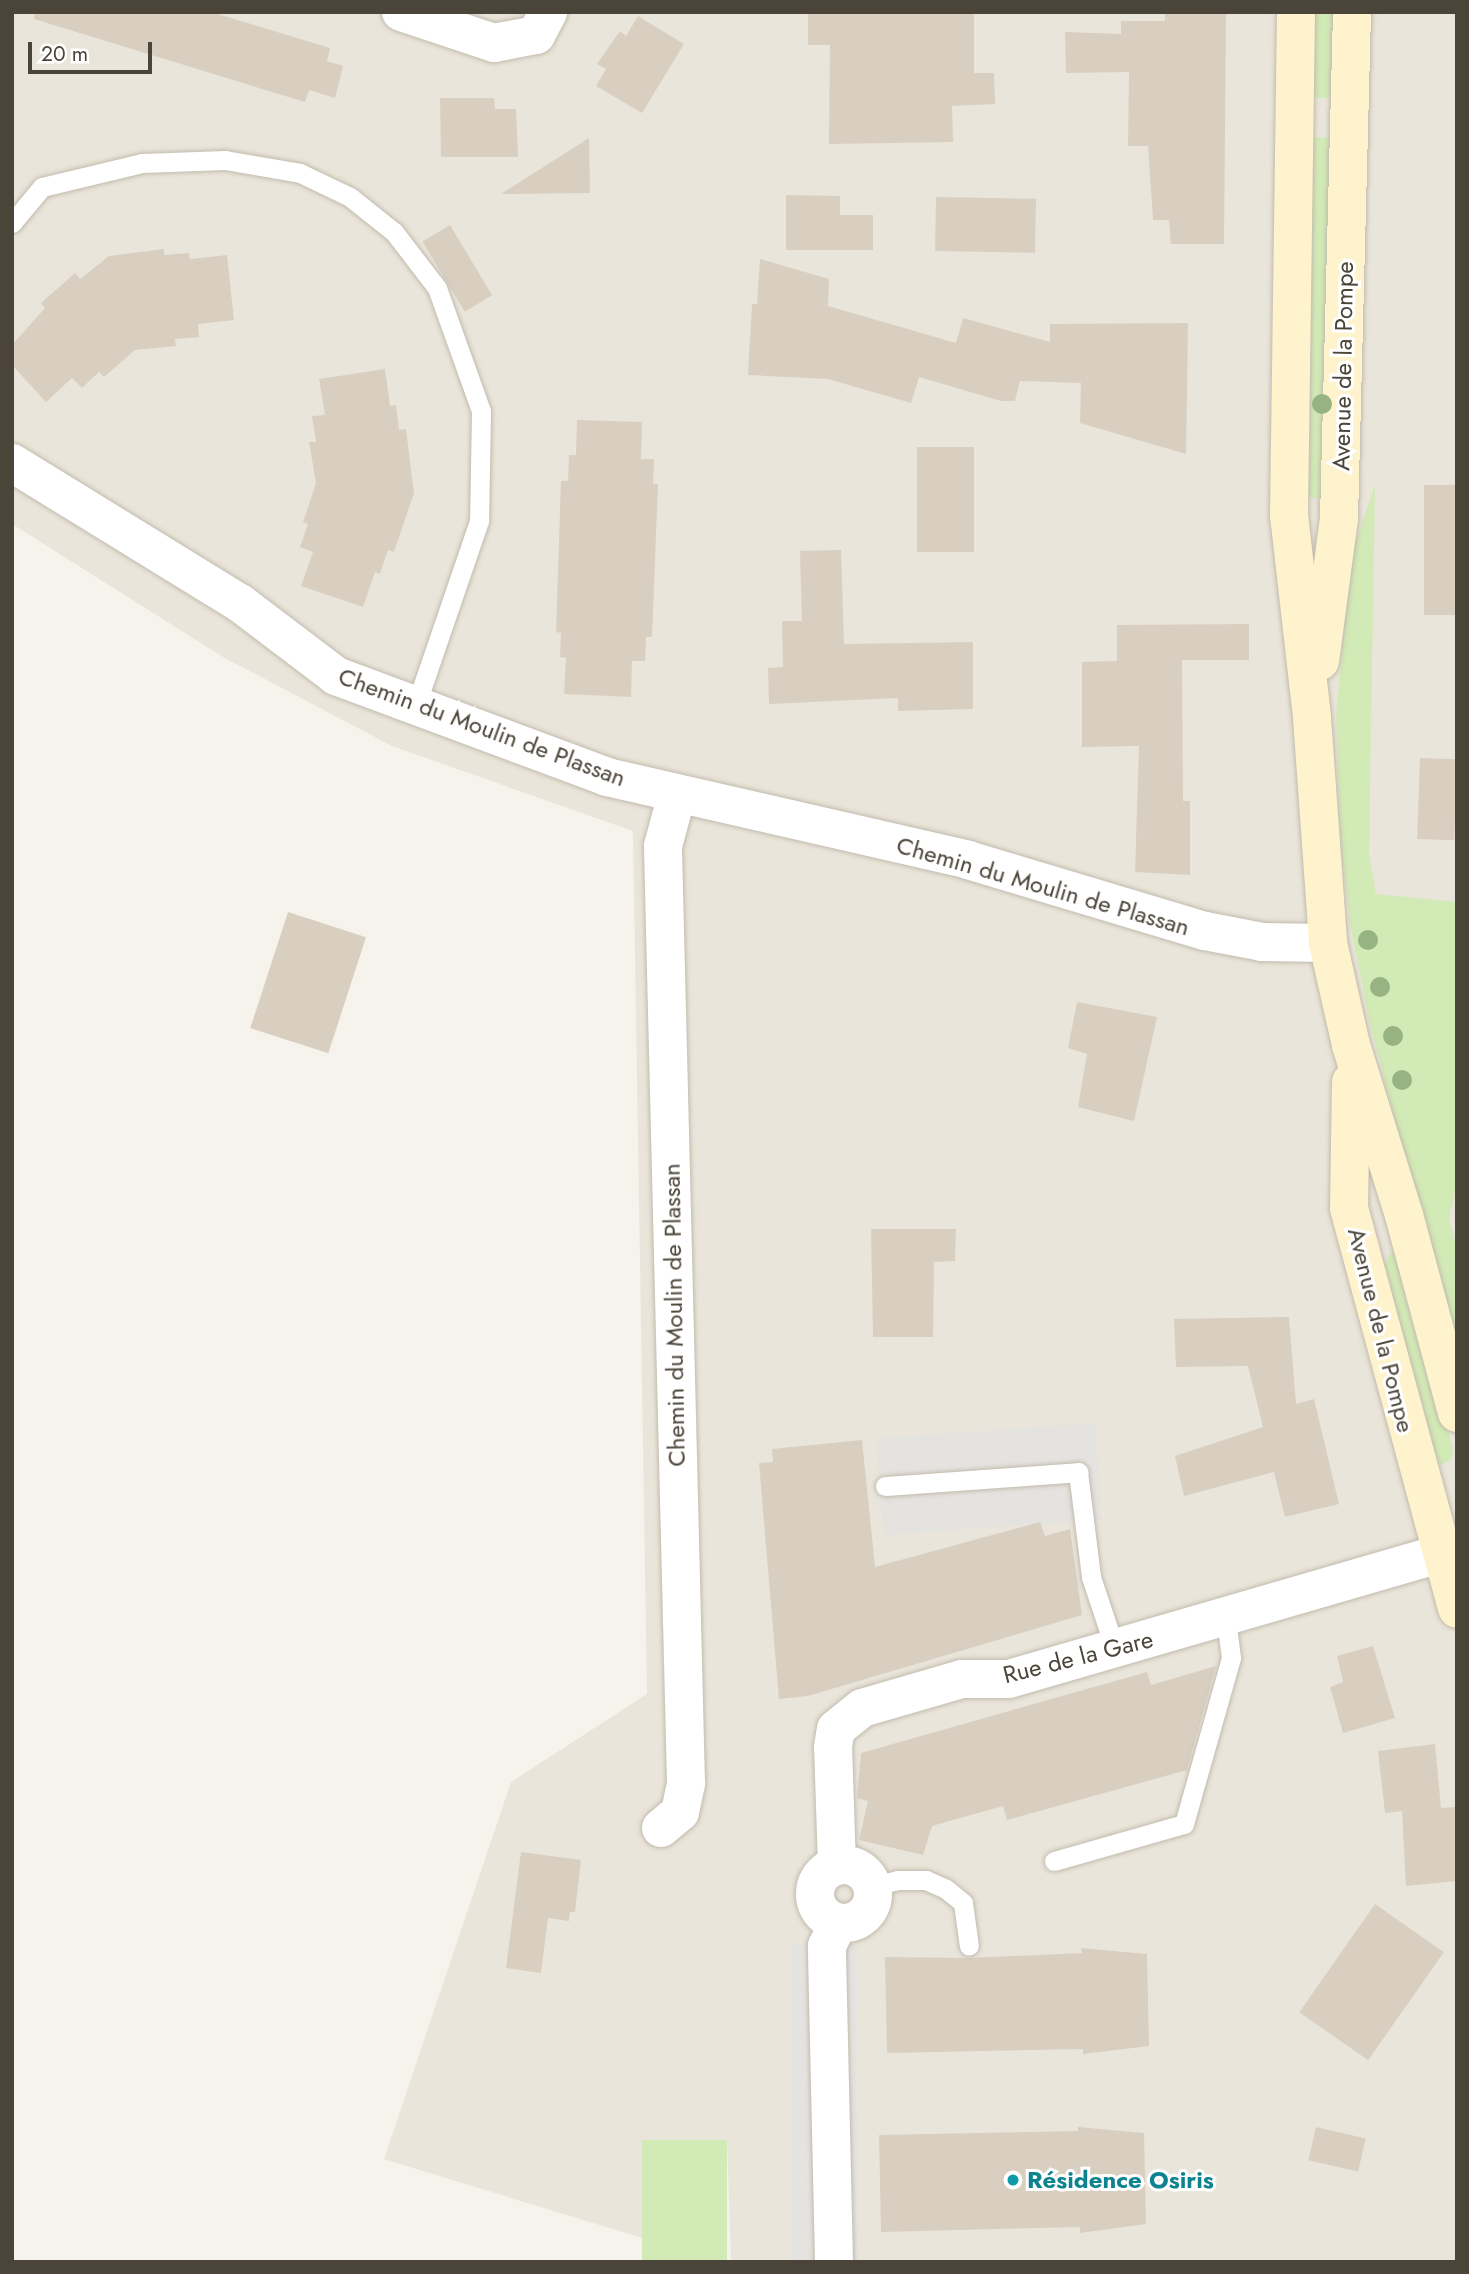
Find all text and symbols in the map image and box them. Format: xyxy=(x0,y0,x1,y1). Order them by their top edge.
scale bar xyxy=(32,28,156,72)
text: 20 m xyxy=(41,39,88,69)
street label: Avenue de la Pompe xyxy=(1327,261,1359,471)
street label: Chemin du Moulin de Plassan xyxy=(335,662,629,792)
street label: Chemin du Moulin de Plassan xyxy=(893,830,1193,942)
street label: Chemin du Moulin de Plassan xyxy=(657,1163,691,1467)
street label: Avenue de la Pompe xyxy=(1342,1225,1420,1435)
street label: Rue de la Gare xyxy=(1000,1624,1156,1690)
place label: Résidence Osiris xyxy=(1027,2166,1214,2194)
marker: Résidence Osiris xyxy=(1005,2172,1021,2188)

